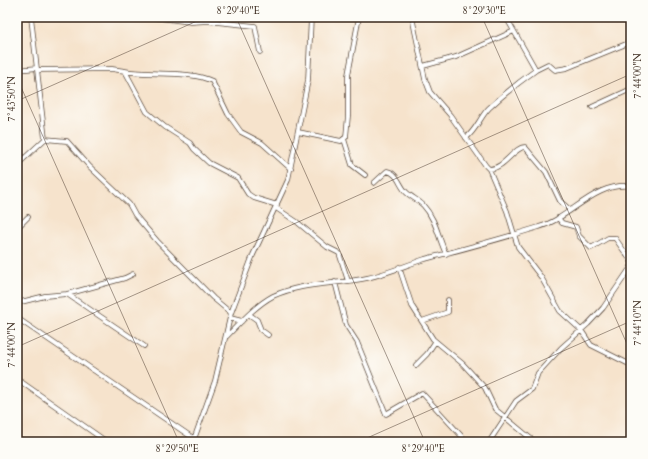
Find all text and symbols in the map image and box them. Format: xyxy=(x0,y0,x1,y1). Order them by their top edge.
text: 8°29'40"E xyxy=(216,4,260,18)
text: 8°29'30"E xyxy=(462,4,506,18)
text: 7°44'00"N xyxy=(631,53,645,99)
text: 7°43'50"N xyxy=(5,76,19,122)
text: 7°44'10"N xyxy=(631,300,645,346)
text: 7°44'00"N xyxy=(5,322,19,368)
text: 8°29'50"E xyxy=(155,442,199,456)
text: 8°29'40"E xyxy=(401,442,445,456)

